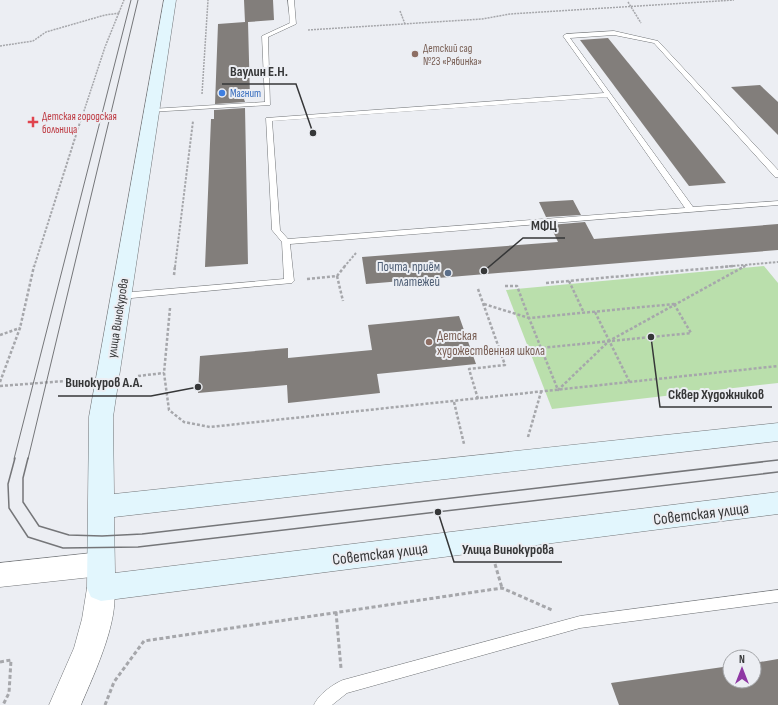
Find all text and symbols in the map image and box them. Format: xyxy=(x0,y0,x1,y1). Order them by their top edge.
place label: Детский сад №23 «Рябинка» xyxy=(423,42,482,68)
marker: Детский сад №23 «Рябинка» xyxy=(410,49,420,59)
callout: Ваулин Е.Н. xyxy=(222,58,296,84)
text: Ваулин Е.Н. xyxy=(230,63,288,80)
place label: Магнит xyxy=(230,87,261,100)
marker: Магнит xyxy=(217,88,227,98)
place label: Детская городская больница xyxy=(42,110,117,136)
marker: Детская городская больница xyxy=(27,116,39,128)
callout: МФЦ xyxy=(523,212,565,238)
text: МФЦ xyxy=(531,217,557,234)
place label: Почта, приём платежей xyxy=(377,259,440,290)
marker: Почта, приём платежей xyxy=(443,268,453,278)
street label: улица Винокурова xyxy=(104,277,132,359)
place label: Детская художественная школа xyxy=(437,328,545,359)
marker: Детская художественная школа xyxy=(424,337,434,347)
callout: Винокуров А.А. xyxy=(58,370,151,396)
text: Винокуров А.А. xyxy=(65,374,143,391)
callout: Сквер Художников xyxy=(660,381,772,407)
text: Сквер Художников xyxy=(668,386,764,403)
street label: Советская улица xyxy=(652,499,750,530)
callout: Улица Винокурова xyxy=(454,536,562,562)
street label: Советская улица xyxy=(331,539,429,570)
text: Улица Винокурова xyxy=(462,541,554,558)
north arrow xyxy=(722,649,762,689)
text: N xyxy=(739,653,745,666)

